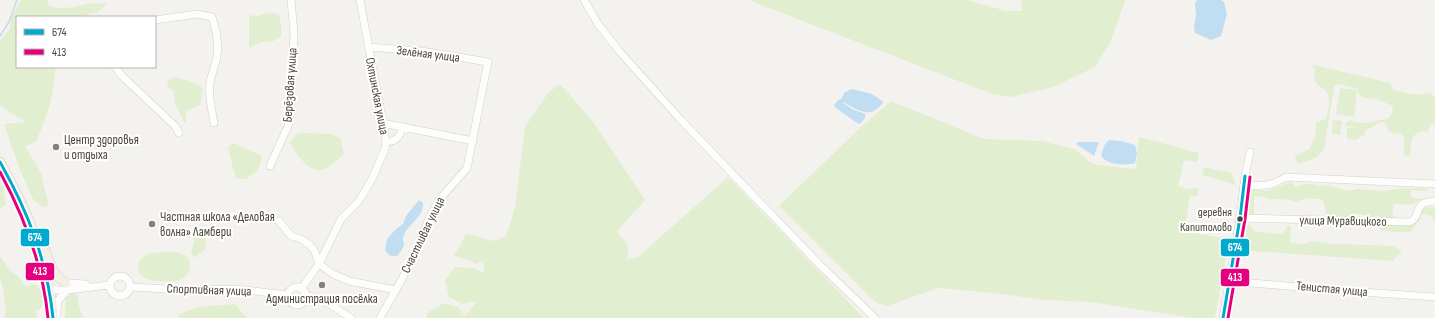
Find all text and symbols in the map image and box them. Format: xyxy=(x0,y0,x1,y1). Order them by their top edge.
legend xyxy=(16,16,156,68)
text: 674 xyxy=(52,25,66,40)
street label: Зелёная улица xyxy=(395,42,461,66)
text: 413 xyxy=(52,45,66,60)
street label: Берёзовая улица xyxy=(279,47,301,123)
street label: Охтинская улица xyxy=(362,56,392,136)
place label: Центр здоровья и отдыха xyxy=(64,132,139,163)
marker: Центр здоровья и отдыха xyxy=(51,142,61,152)
street label: Счастливая улица xyxy=(398,194,448,276)
place label: деревня Капитолово xyxy=(1180,205,1232,235)
place label: Частная школа «Деловая волна» Ламбери xyxy=(160,209,275,240)
street label: улица Муравицкого xyxy=(1299,212,1387,230)
marker: деревня Капитолово xyxy=(1235,214,1245,224)
marker: Частная школа «Деловая волна» Ламбери xyxy=(147,219,157,229)
line badge: 674 xyxy=(20,228,50,247)
text: 674 xyxy=(28,231,42,244)
line badge: 674 xyxy=(1220,238,1250,257)
text: 674 xyxy=(1228,241,1242,254)
line badge: 413 xyxy=(25,262,55,281)
text: 413 xyxy=(33,265,47,278)
line badge: 413 xyxy=(1220,268,1250,287)
text: 413 xyxy=(1228,271,1242,284)
street label: Тенистая улица xyxy=(1296,278,1368,300)
marker: Администрация посёлка xyxy=(317,280,327,290)
street label: Спортивная улица xyxy=(166,281,252,299)
place label: Администрация посёлка xyxy=(265,291,378,307)

